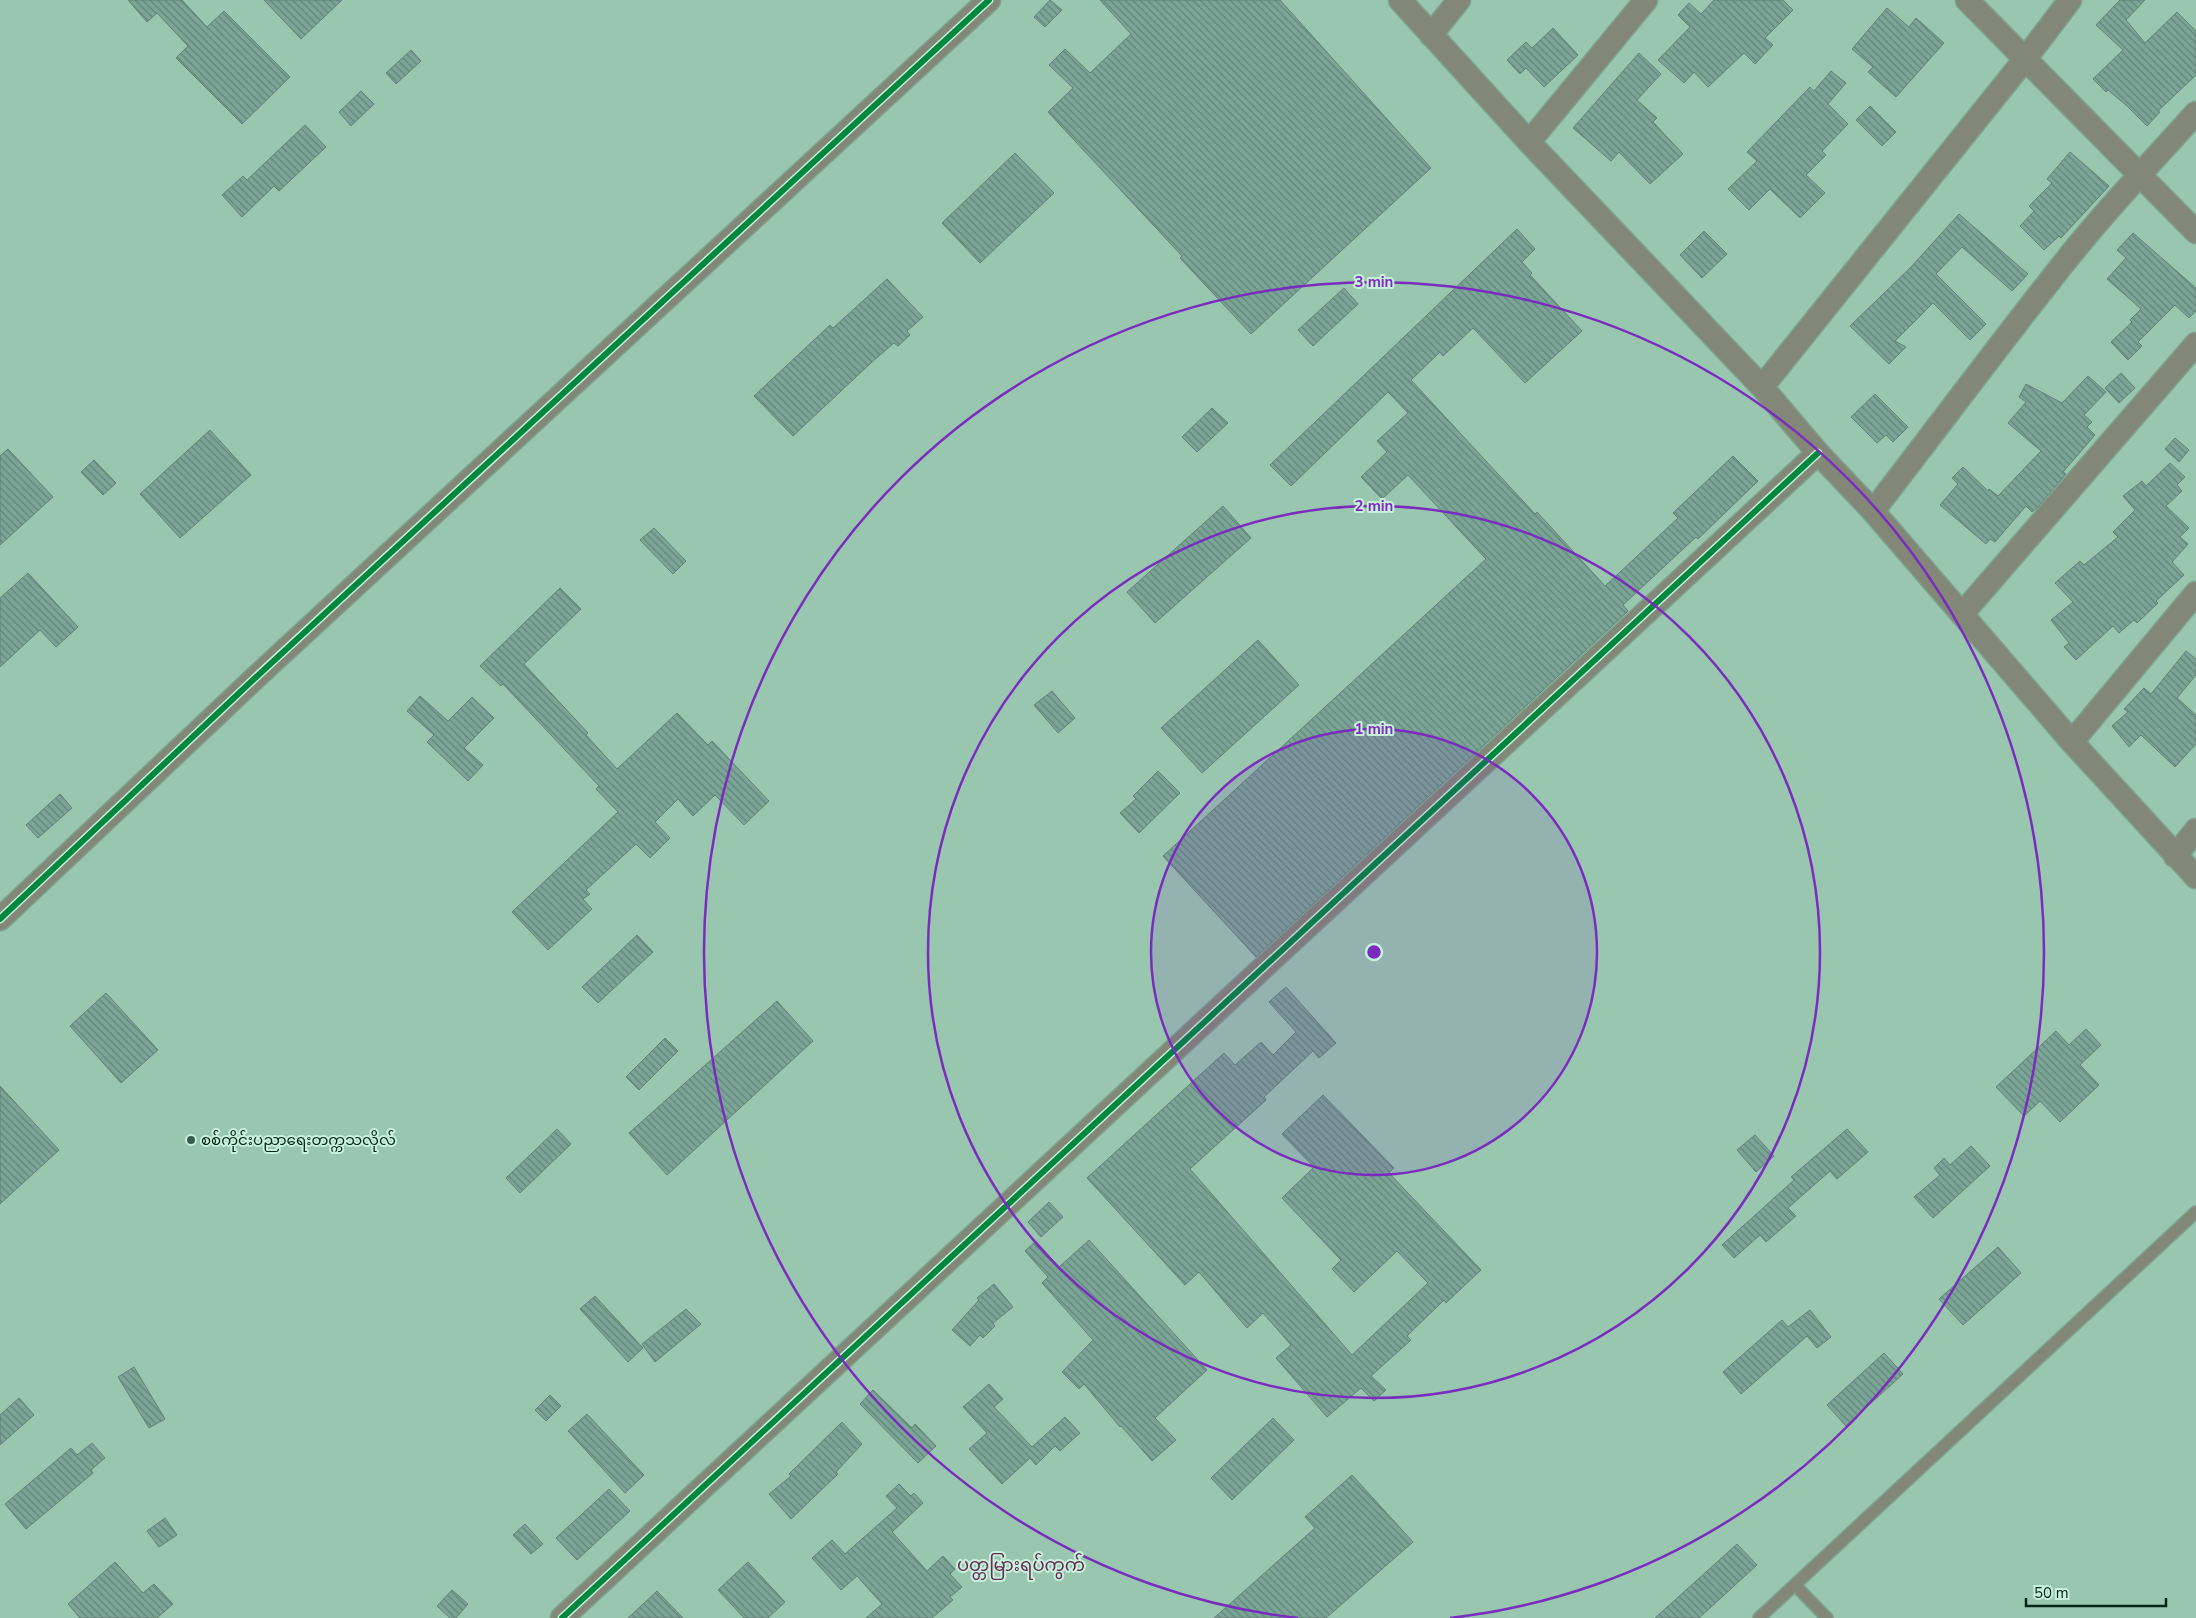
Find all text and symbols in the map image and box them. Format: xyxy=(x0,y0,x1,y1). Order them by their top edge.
text: 3 min xyxy=(1355,272,1393,292)
text: 2 min xyxy=(1355,496,1393,516)
text: 1 min xyxy=(1355,719,1393,739)
centre of rings xyxy=(1365,943,1383,961)
place label: စစ်ကိုင်းပညာရေးတက္ကသလိုလ် xyxy=(201,1130,396,1152)
marker: စစ်ကိုင်းပညာရေးတက္ကသလိုလ် xyxy=(185,1134,197,1146)
district label: ပတ္တမြားရပ်ကွက် xyxy=(957,1552,1085,1580)
scale bar xyxy=(2026,1576,2166,1608)
text: 50 m xyxy=(2034,1583,2069,1603)

